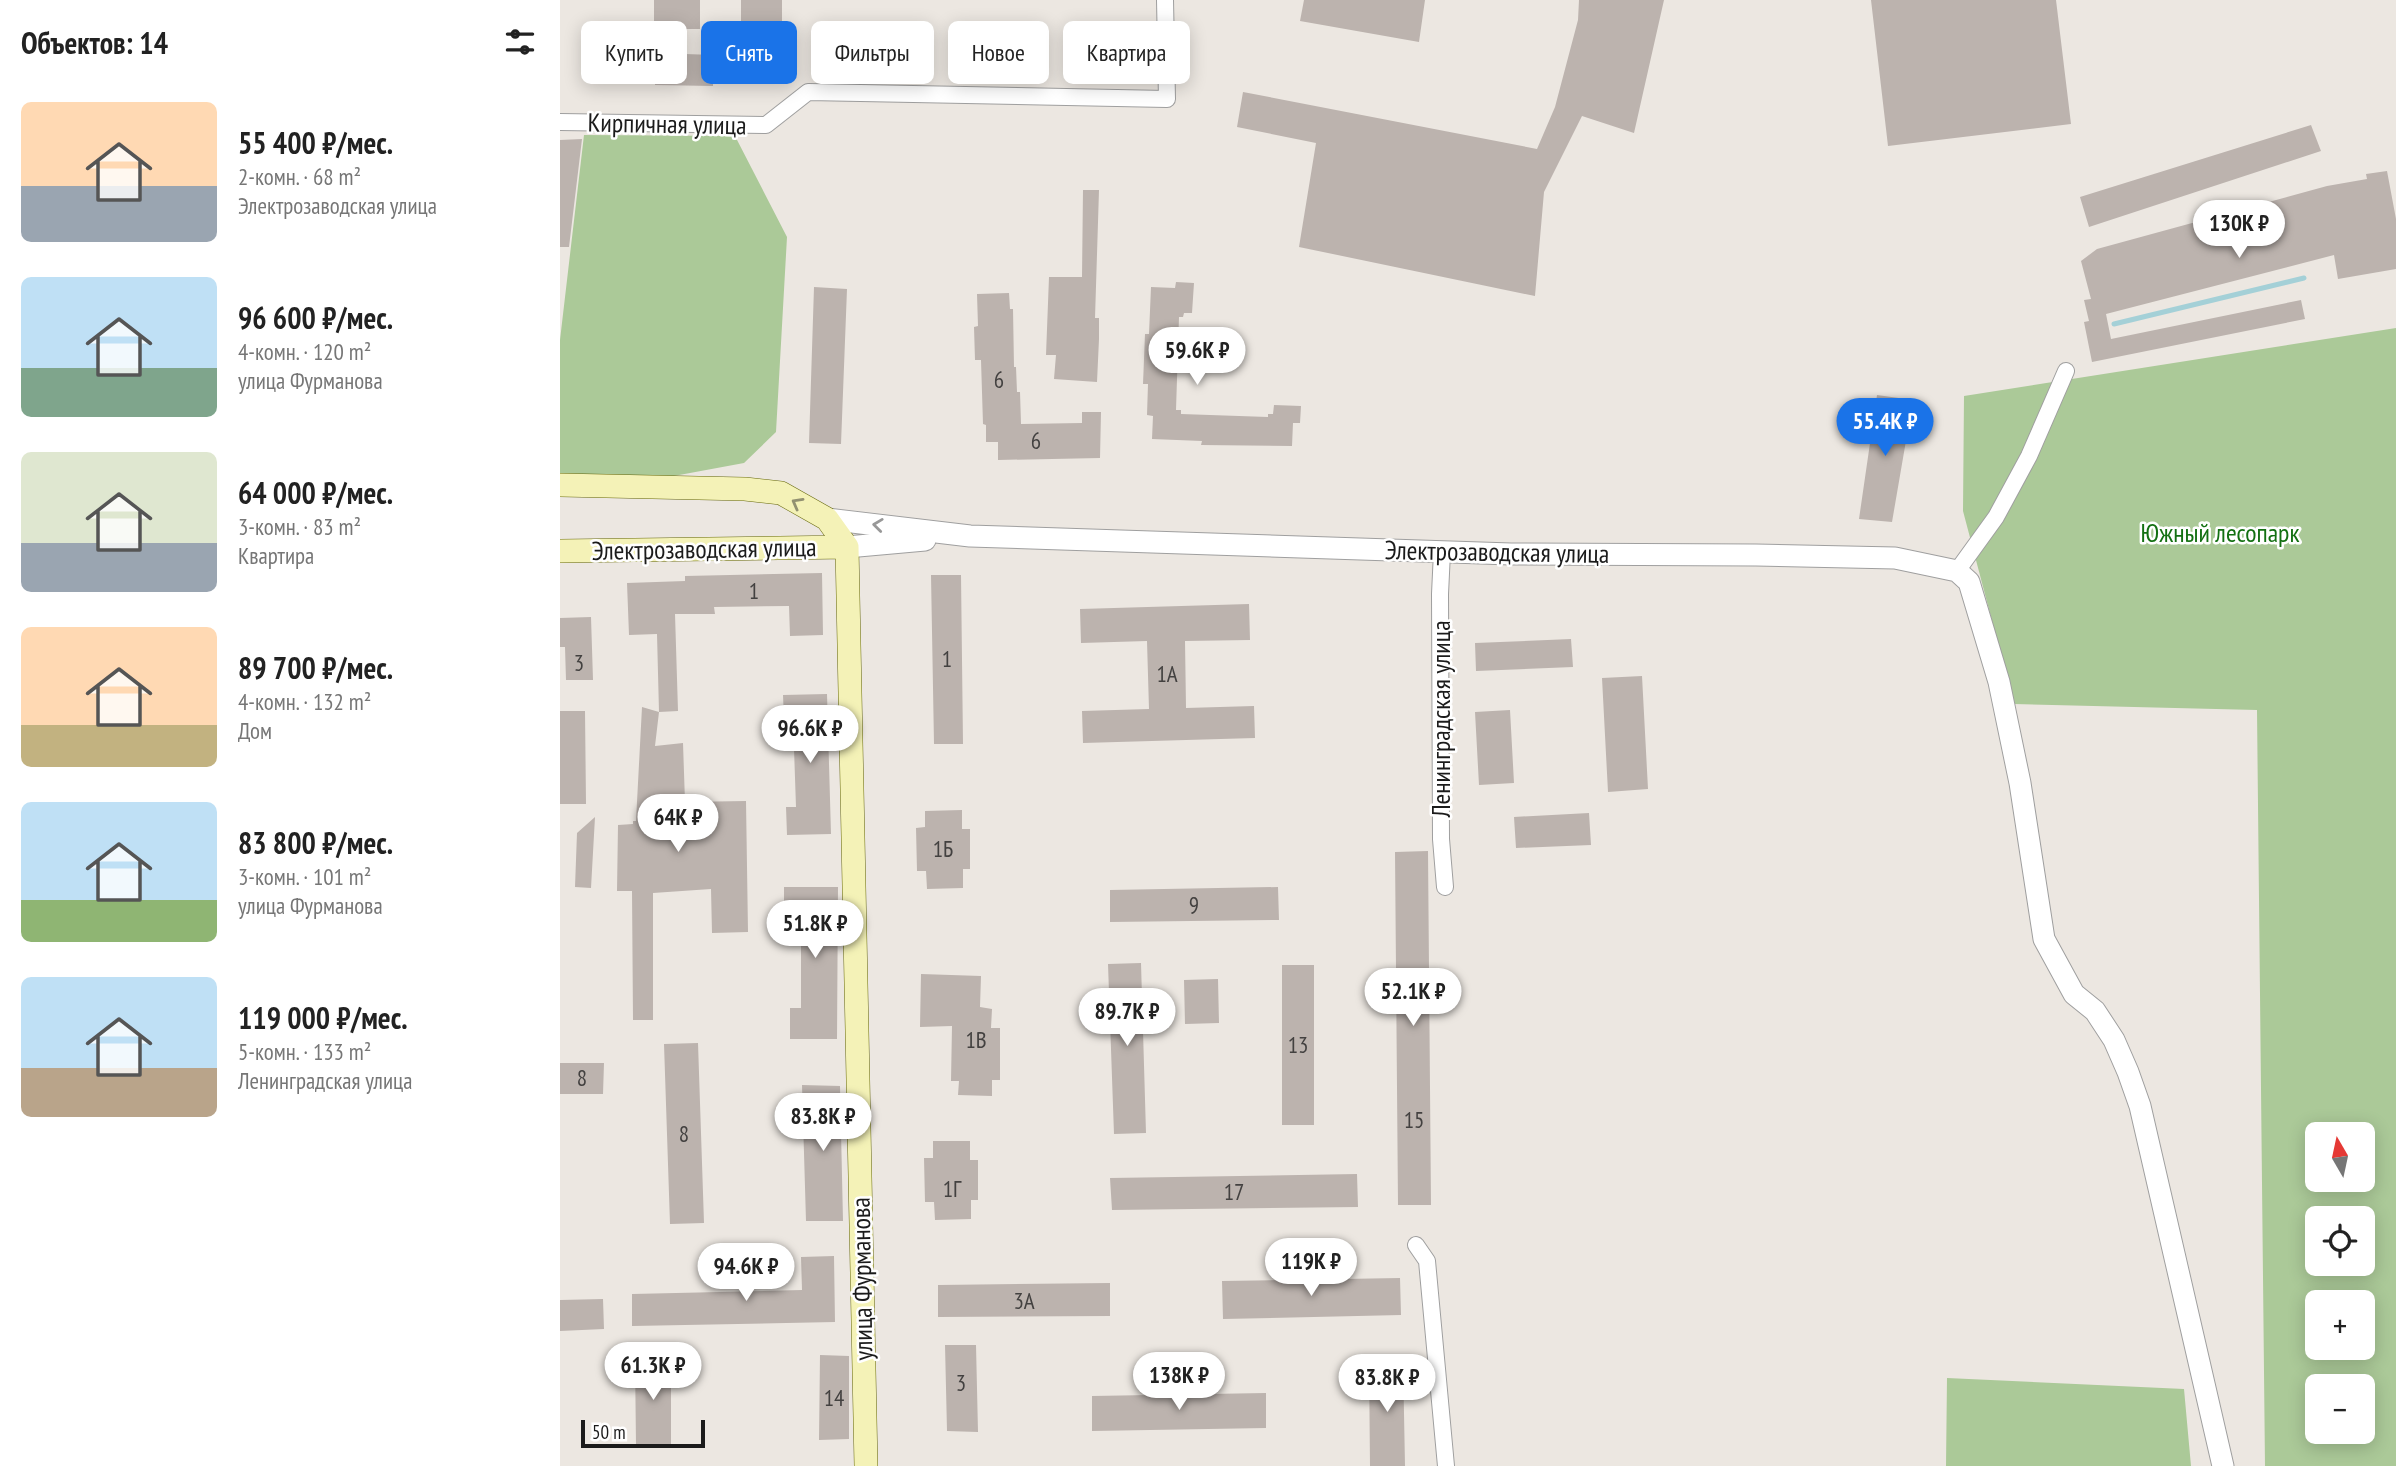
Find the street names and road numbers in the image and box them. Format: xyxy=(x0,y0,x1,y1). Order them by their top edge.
street label: Кирпичная улица xyxy=(587,106,747,141)
street label: Электрозаводская улица xyxy=(591,530,817,567)
street label: Электрозаводская улица xyxy=(1384,533,1610,570)
street label: Ленинградская улица xyxy=(1424,620,1457,819)
street label: улица Фурманова xyxy=(844,1197,879,1361)

